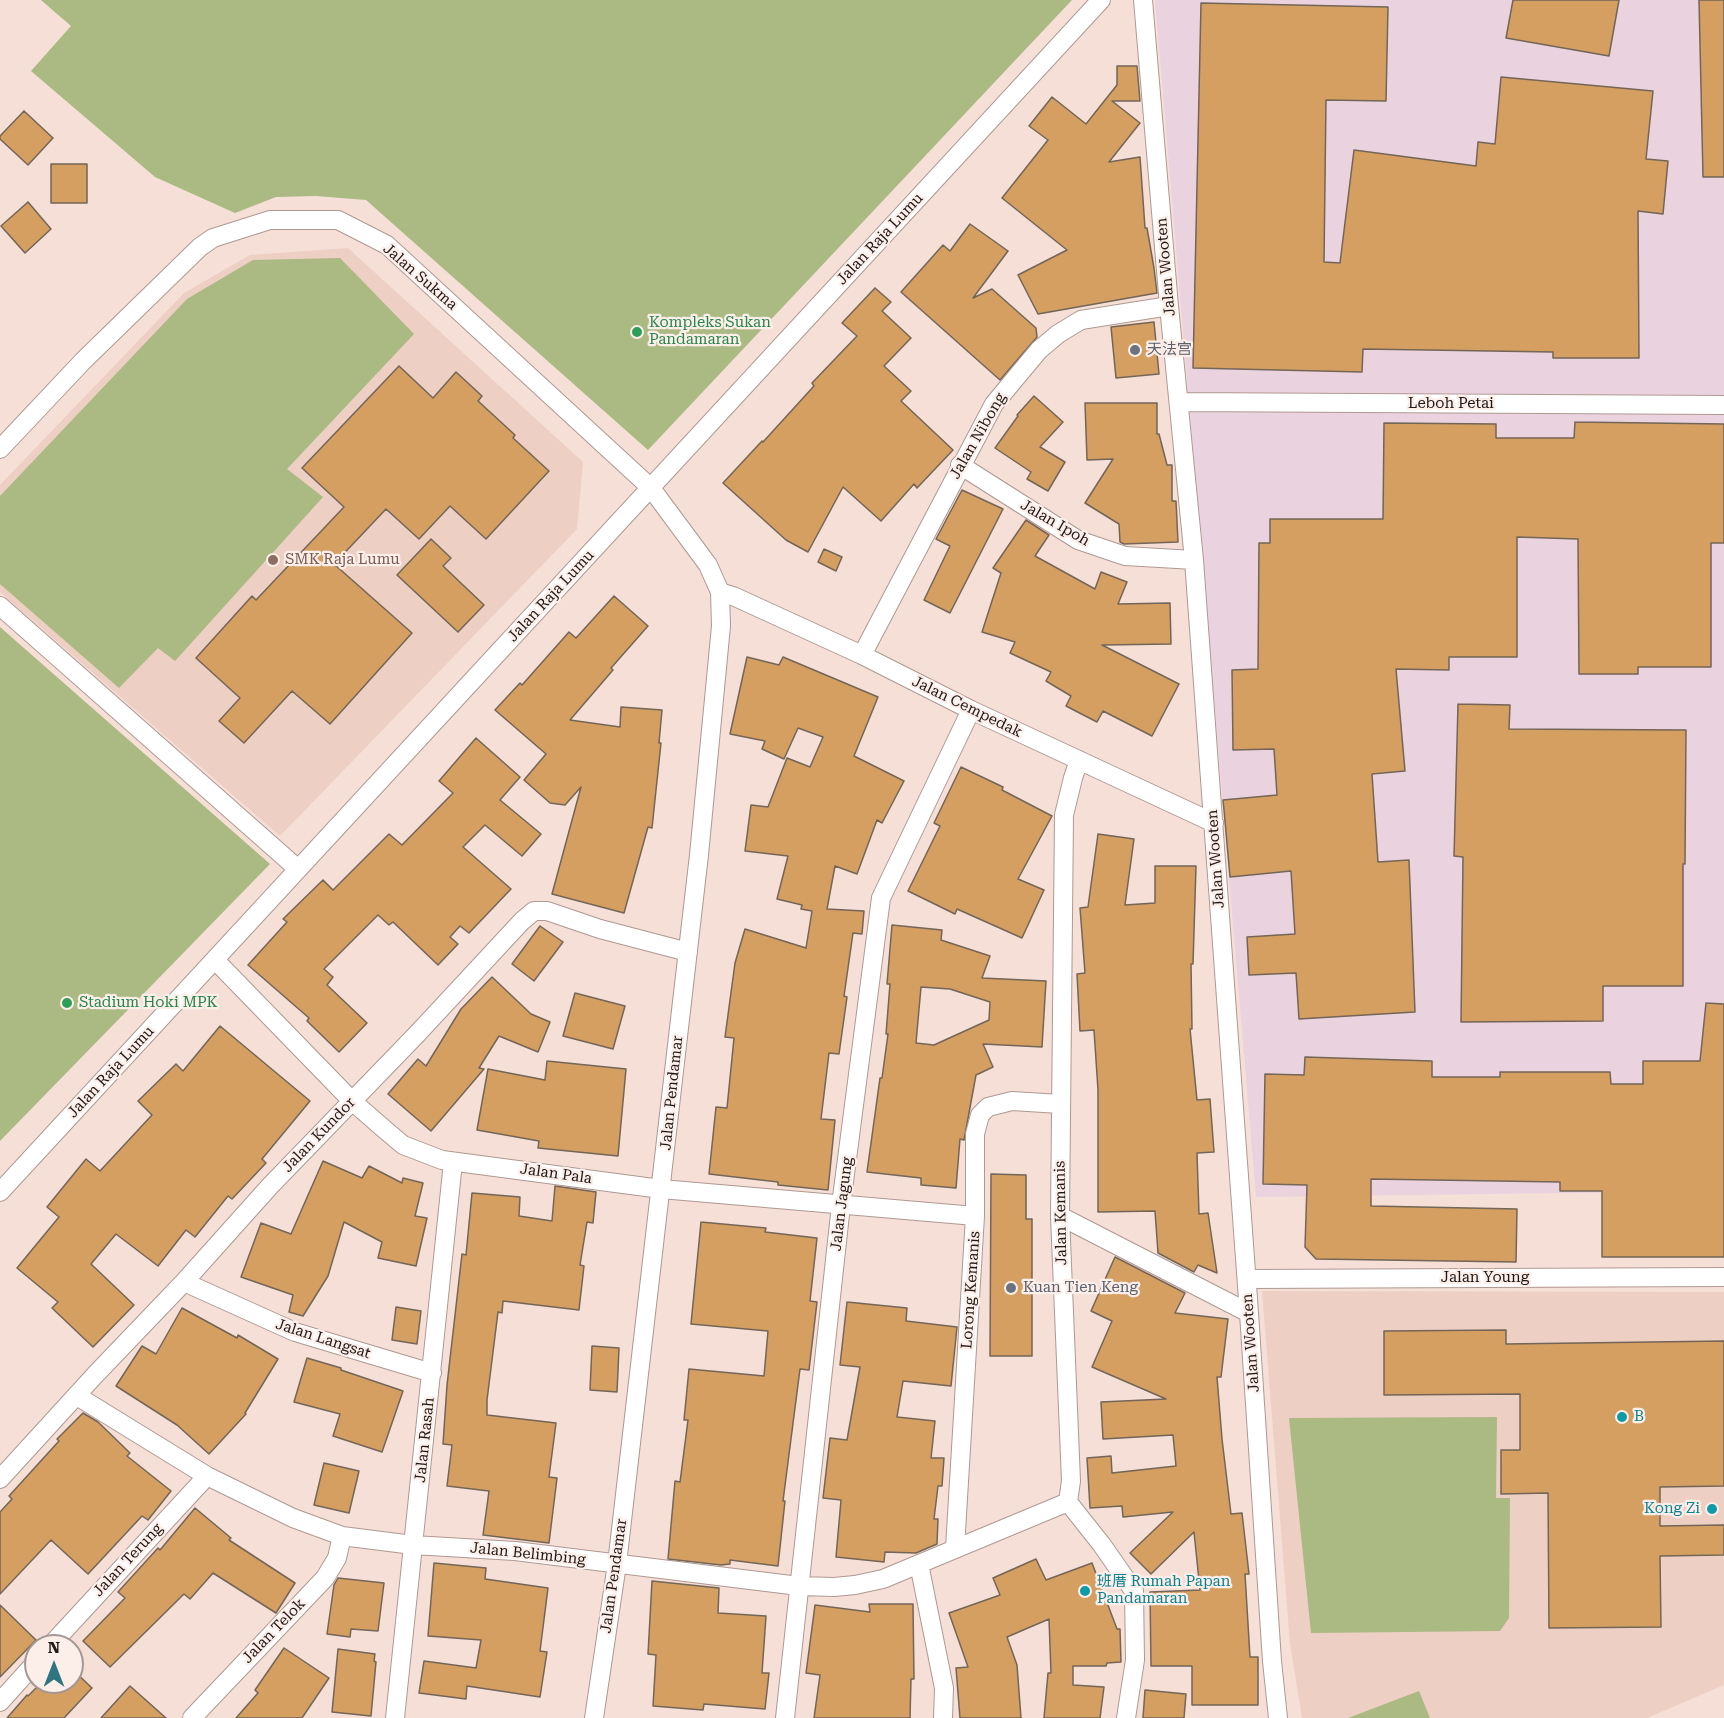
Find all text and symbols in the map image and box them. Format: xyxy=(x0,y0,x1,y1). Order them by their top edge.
street label: Jalan Raja Lumu xyxy=(833,189,927,289)
street label: Jalan Wooten xyxy=(1153,217,1179,317)
street label: Jalan Sukma xyxy=(379,240,461,314)
place label: Kompleks Sukan Pandamaran xyxy=(649,314,771,349)
marker: Kompleks Sukan Pandamaran xyxy=(630,325,644,339)
place label: 天法宫 xyxy=(1147,341,1192,359)
marker: 天法宫 xyxy=(1128,343,1142,357)
street label: Jalan Nibong xyxy=(946,390,1010,482)
street label: Leboh Petai xyxy=(1408,395,1494,413)
street label: Jalan Ipoh xyxy=(1017,496,1093,550)
street label: Jalan Raja Lumu xyxy=(504,546,598,646)
place label: SMK Raja Lumu xyxy=(285,551,400,569)
marker: SMK Raja Lumu xyxy=(266,553,280,567)
street label: Jalan Cempedak xyxy=(909,672,1025,742)
street label: Jalan Wooten xyxy=(1204,809,1228,909)
place label: Stadium Hoki MPK xyxy=(79,994,217,1012)
marker: Stadium Hoki MPK xyxy=(60,996,74,1010)
street label: Jalan Raja Lumu xyxy=(64,1022,158,1122)
street label: Jalan Pendamar xyxy=(657,1035,687,1151)
street label: Jalan Kundor xyxy=(279,1094,359,1176)
street label: Jalan Jagung xyxy=(827,1156,857,1252)
street label: Jalan Pala xyxy=(519,1160,593,1188)
street label: Jalan Kemanis xyxy=(1051,1160,1071,1266)
street label: Lorong Kemanis xyxy=(958,1230,984,1350)
street label: Jalan Young xyxy=(1441,1269,1529,1287)
place label: Kuan Tien Keng xyxy=(1023,1279,1138,1297)
marker: Kuan Tien Keng xyxy=(1004,1281,1018,1295)
street label: Jalan Wooten xyxy=(1239,1293,1263,1393)
street label: Jalan Langsat xyxy=(273,1315,373,1363)
street label: Jalan Rasah xyxy=(412,1396,438,1484)
place label: B xyxy=(1634,1408,1644,1426)
marker: B xyxy=(1615,1410,1629,1424)
place label: Kong Zi xyxy=(1644,1500,1700,1518)
marker: Kong Zi xyxy=(1705,1502,1719,1516)
street label: Jalan Pendamar xyxy=(597,1518,631,1634)
street label: Jalan Terung xyxy=(90,1520,166,1600)
street label: Jalan Belimbing xyxy=(469,1539,587,1569)
place label: 班厝 Rumah Papan Pandamaran xyxy=(1097,1573,1230,1608)
marker: 班厝 Rumah Papan Pandamaran xyxy=(1078,1584,1092,1598)
street label: Jalan Telok xyxy=(239,1595,309,1667)
north arrow xyxy=(24,1634,84,1694)
text: N xyxy=(48,1638,60,1657)

